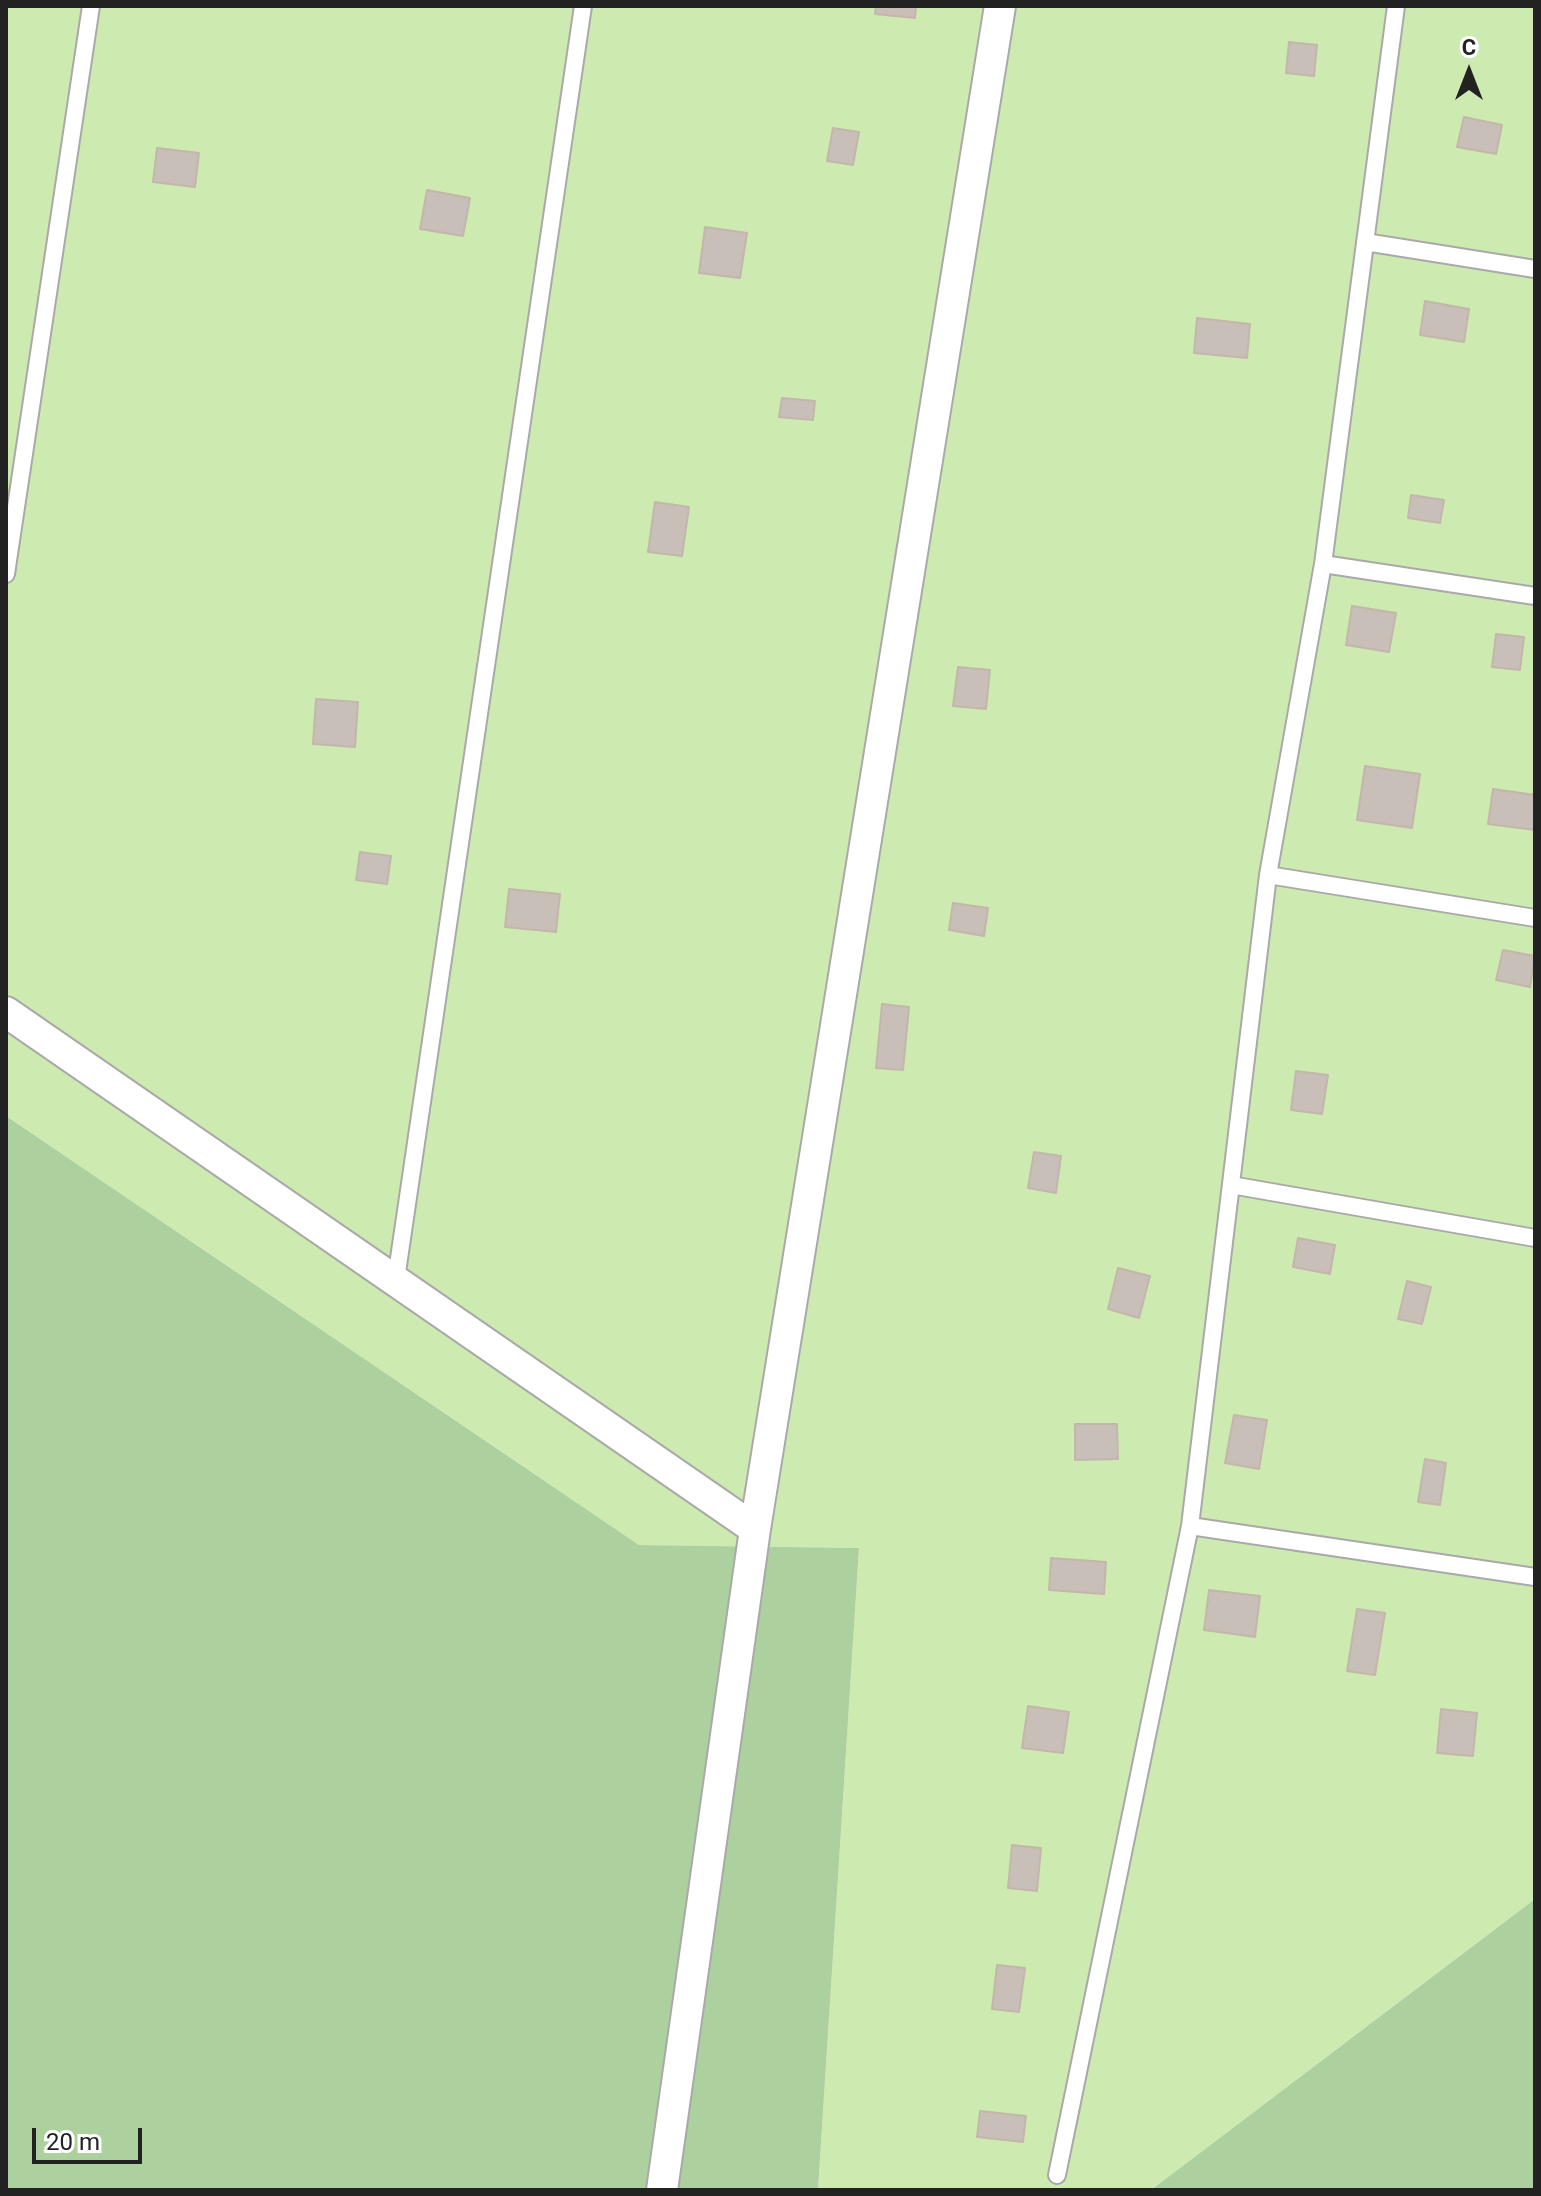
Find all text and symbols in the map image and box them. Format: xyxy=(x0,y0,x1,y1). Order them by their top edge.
north arrow xyxy=(1429,32,1509,112)
text: С xyxy=(1462,35,1476,60)
scale bar xyxy=(36,2112,146,2162)
text: 20 m xyxy=(46,2128,100,2156)

